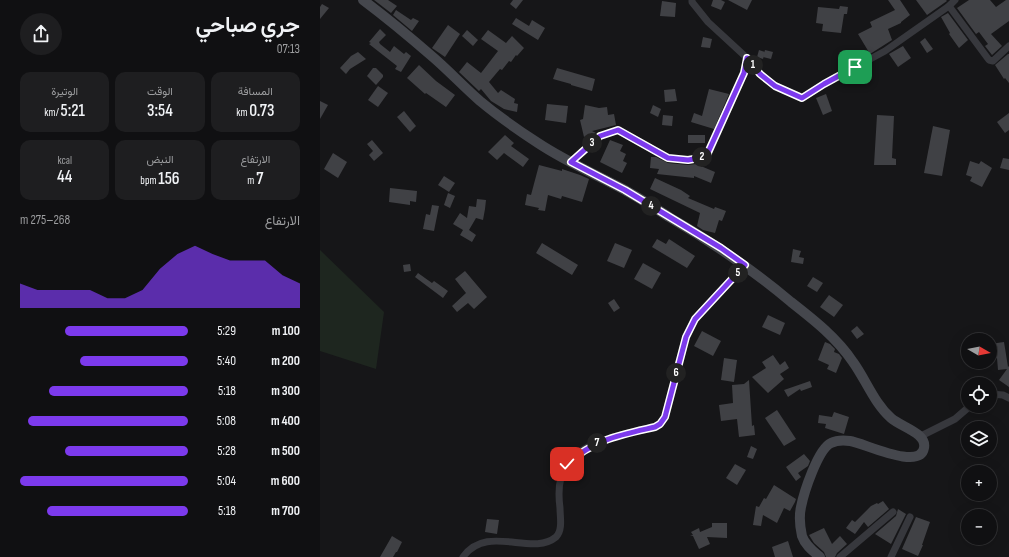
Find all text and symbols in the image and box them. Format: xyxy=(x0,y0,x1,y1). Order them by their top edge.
text: جري صباحي xyxy=(196,12,300,39)
button: share xyxy=(20,13,62,55)
text: 07:13 xyxy=(277,41,300,57)
pin xyxy=(838,50,872,84)
pin: 1 xyxy=(743,55,763,75)
icon: arrive xyxy=(844,56,866,78)
text: 1 xyxy=(751,58,755,71)
text: الوتيرة xyxy=(51,85,78,98)
text: الوقت xyxy=(147,85,173,98)
text: المسافة xyxy=(238,85,273,98)
text: 5:21 xyxy=(61,101,85,121)
text: 3:54 xyxy=(147,101,173,121)
text: 0.73 xyxy=(249,101,274,121)
text: /km xyxy=(44,106,61,119)
text: km xyxy=(236,106,249,119)
pin: 3 xyxy=(582,133,602,153)
text: 3 xyxy=(590,136,594,149)
pin: 2 xyxy=(692,147,712,167)
text: 2 xyxy=(700,150,704,163)
text: النبض xyxy=(146,153,174,166)
text: الارتفاع xyxy=(240,153,270,166)
text: kcal xyxy=(57,154,72,167)
text: 44 xyxy=(57,167,72,187)
text: 156 xyxy=(158,169,180,189)
text: 7 xyxy=(256,169,263,189)
text: bpm xyxy=(140,174,158,187)
text: m xyxy=(247,174,256,187)
pin: 4 xyxy=(641,196,661,216)
text: 4 xyxy=(648,199,654,212)
text: 268–275 m xyxy=(20,212,70,228)
text: الارتفاع xyxy=(265,213,300,229)
pin: 5 xyxy=(728,263,748,283)
text: 5 xyxy=(736,266,740,279)
text: 5:29 xyxy=(217,323,236,339)
text: 100 m xyxy=(272,323,300,339)
north arrow xyxy=(961,333,997,369)
map controls xyxy=(961,333,997,545)
text: 5:40 xyxy=(217,353,236,369)
text: 200 m xyxy=(271,353,300,369)
pin: 6 xyxy=(666,363,686,383)
text: 6 xyxy=(673,366,679,379)
button: locate xyxy=(961,377,997,413)
text: 5:18 xyxy=(218,383,236,399)
text: 300 m xyxy=(271,383,300,399)
text: 5:08 xyxy=(217,413,236,429)
text: 400 m xyxy=(271,413,300,429)
button: layers xyxy=(961,421,997,457)
pin: 7 xyxy=(587,433,607,453)
text: 7 xyxy=(595,436,599,449)
text: 5:28 xyxy=(217,443,236,459)
text: 500 m xyxy=(271,443,300,459)
pin xyxy=(550,447,584,481)
icon: check xyxy=(556,453,578,475)
button: + xyxy=(961,465,997,501)
text: 5:04 xyxy=(217,473,236,489)
text: 600 m xyxy=(271,473,300,489)
text: 5:18 xyxy=(218,503,236,519)
text: 700 m xyxy=(271,503,300,519)
button: − xyxy=(961,509,997,545)

